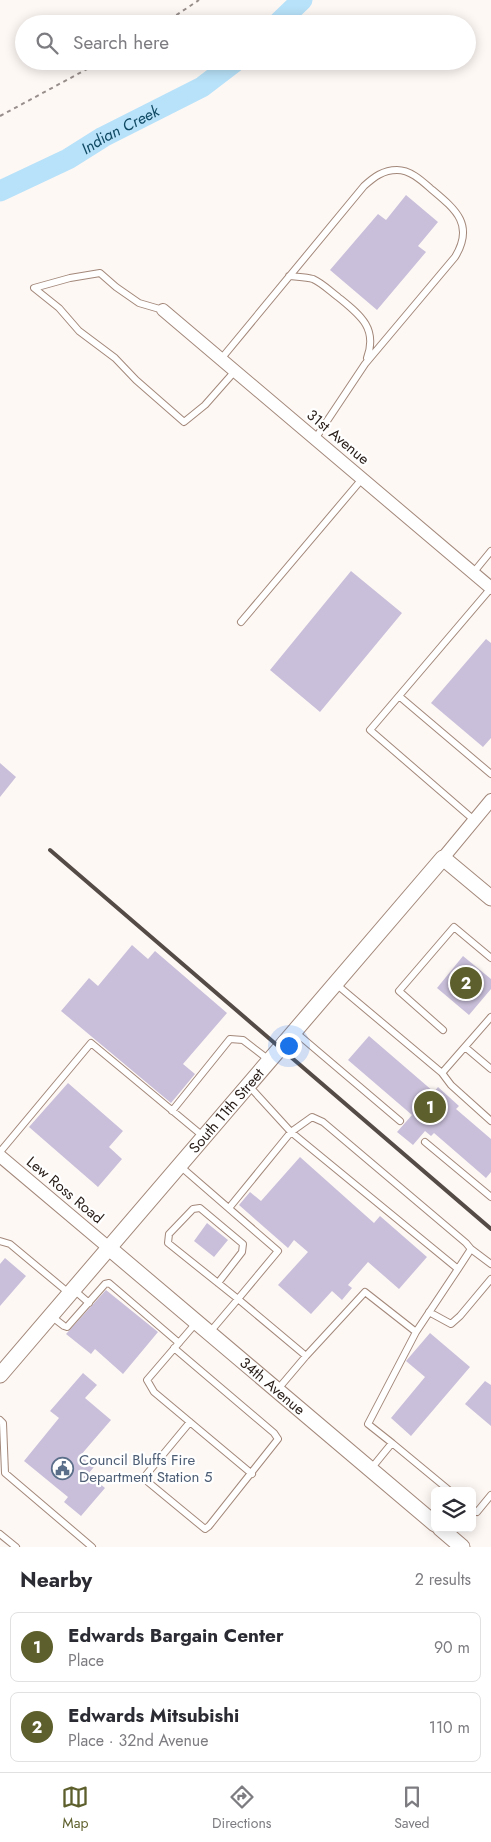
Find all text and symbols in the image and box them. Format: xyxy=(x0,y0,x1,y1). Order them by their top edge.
search box xyxy=(15,15,476,70)
icon: search xyxy=(33,29,61,57)
text: Search here xyxy=(73,29,169,56)
water label: Indian Creek xyxy=(76,99,164,160)
street label: 31st Avenue xyxy=(302,404,374,470)
pin: 2 xyxy=(450,964,482,1002)
your location xyxy=(276,1033,302,1059)
street label: South 11th Street xyxy=(184,1063,269,1158)
pin: 1 xyxy=(414,1088,446,1126)
street label: Lew Ross Road xyxy=(22,1151,108,1229)
street label: 34th Avenue xyxy=(235,1352,310,1421)
place label: Council Bluffs Fire Department Station 5 xyxy=(79,1449,212,1488)
public building icon: Council Bluffs Fire Department Station 5 xyxy=(51,1457,75,1481)
map controls xyxy=(431,1487,476,1532)
button: layers xyxy=(431,1487,476,1532)
text: Nearby xyxy=(20,1565,92,1595)
text: 2 results xyxy=(415,1568,471,1591)
text: Edwards Bargain Center xyxy=(68,1622,284,1649)
text: 1 xyxy=(33,1636,41,1659)
text: 90 m xyxy=(434,1636,470,1659)
text: Place xyxy=(68,1649,104,1672)
text: Edwards Mitsubishi xyxy=(68,1702,239,1729)
text: 2 xyxy=(32,1716,42,1739)
text: 110 m xyxy=(429,1716,470,1739)
text: Place · 32nd Avenue xyxy=(68,1729,208,1752)
tab: Map xyxy=(61,1783,89,1833)
tab: Directions xyxy=(212,1783,271,1833)
tab: Saved xyxy=(394,1783,430,1833)

